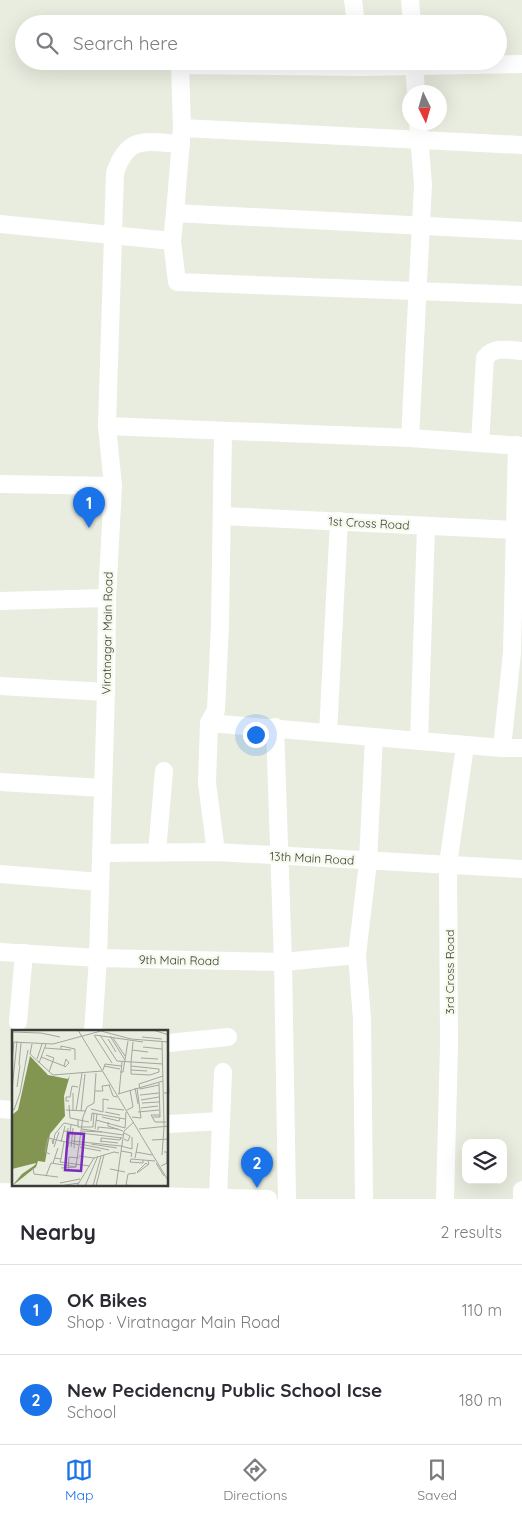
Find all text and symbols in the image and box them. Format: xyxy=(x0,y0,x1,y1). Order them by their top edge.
search box xyxy=(15,15,507,70)
icon: search xyxy=(33,29,61,57)
text: Search here xyxy=(73,31,178,55)
north arrow xyxy=(402,85,447,130)
pin: 1 xyxy=(73,487,105,528)
street label: 1st Cross Road xyxy=(328,513,410,533)
street label: Viratnagar Main Road xyxy=(98,571,116,695)
your location xyxy=(243,722,269,748)
street label: 13th Main Road xyxy=(269,848,355,868)
street label: 3rd Cross Road xyxy=(442,930,457,1014)
street label: 9th Main Road xyxy=(139,952,219,968)
inset map xyxy=(12,1030,169,1186)
map controls xyxy=(462,1139,507,1184)
button: layers xyxy=(462,1139,507,1184)
pin: 2 xyxy=(241,1147,273,1188)
text: Nearby xyxy=(20,1219,96,1245)
text: 2 results xyxy=(440,1222,502,1242)
text: OK Bikes xyxy=(67,1288,147,1312)
text: 1 xyxy=(33,1300,39,1320)
text: 110 m xyxy=(462,1300,502,1320)
text: Shop · Viratnagar Main Road xyxy=(67,1312,280,1332)
text: New Pecidencny Public School Icse xyxy=(67,1378,382,1402)
text: 2 xyxy=(31,1390,41,1410)
text: 180 m xyxy=(459,1390,502,1410)
text: School xyxy=(67,1402,116,1422)
tab: Map xyxy=(65,1456,93,1504)
tab: Directions xyxy=(223,1456,287,1504)
tab: Saved xyxy=(417,1456,457,1504)

